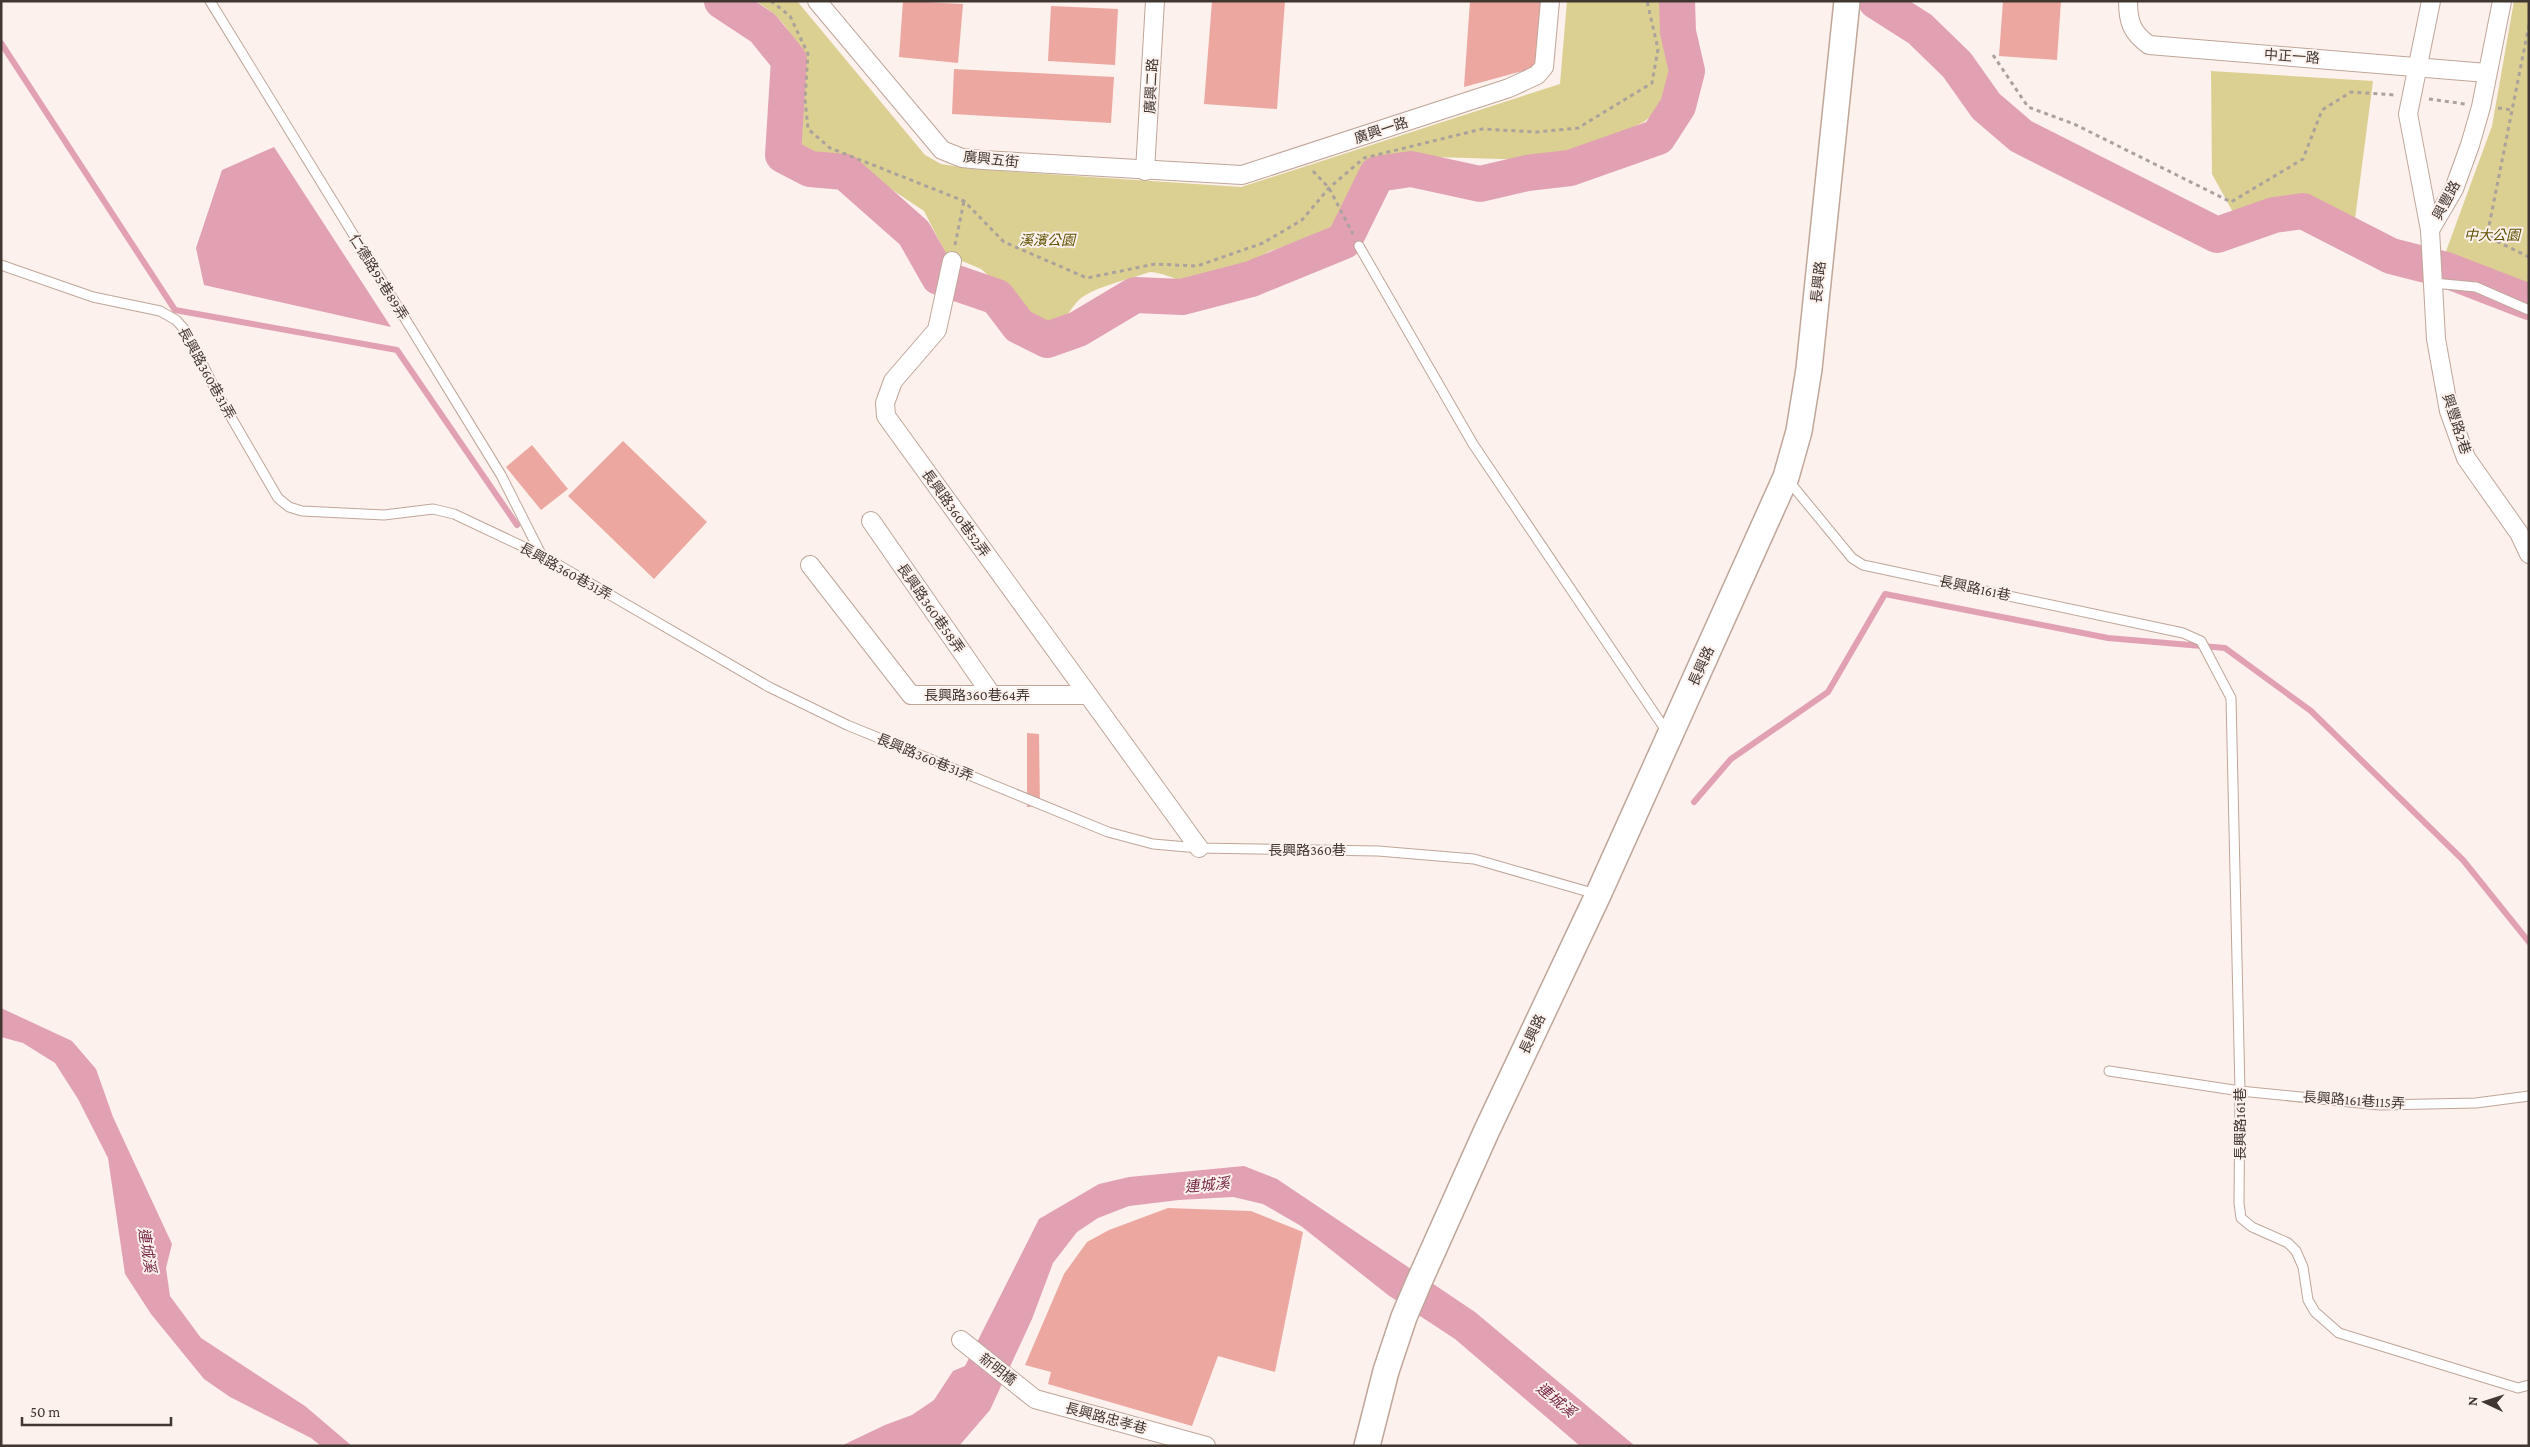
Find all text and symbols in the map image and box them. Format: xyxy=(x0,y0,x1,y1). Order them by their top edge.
street label: 中正一路 xyxy=(2264,46,2320,66)
street label: 廣興二路 xyxy=(1142,58,1160,114)
street label: 廣興一路 xyxy=(1352,114,1410,146)
street label: 廣興五街 xyxy=(962,148,1020,170)
street label: 興豐路 xyxy=(2429,178,2463,222)
park label: 中大公園 xyxy=(2464,227,2522,243)
street label: 仁德路95巷89弄 xyxy=(346,231,412,323)
park label: 溪濱公園 xyxy=(1019,232,1077,248)
street label: 長興路 xyxy=(1808,260,1828,304)
street label: 長興路360巷31弄 xyxy=(175,324,239,422)
street label: 興豐路2巷 xyxy=(2440,392,2474,456)
street label: 長興路360巷52弄 xyxy=(919,466,993,560)
street label: 長興路360巷31弄 xyxy=(517,539,615,603)
street label: 長興路360巷58弄 xyxy=(894,560,968,656)
street label: 長興路161巷 xyxy=(1938,573,2012,603)
street label: 長興路 xyxy=(1685,644,1717,688)
street label: 長興路360巷64弄 xyxy=(924,687,1030,703)
street label: 長興路360巷31弄 xyxy=(874,730,976,784)
street label: 長興路360巷 xyxy=(1268,842,1346,858)
street label: 長興路 xyxy=(1516,1012,1548,1056)
street label: 長興路161巷 xyxy=(2232,1088,2248,1160)
street label: 長興路161巷115弄 xyxy=(2302,1088,2406,1112)
water label: 連城溪 xyxy=(1184,1175,1232,1195)
water label: 連城溪 xyxy=(136,1227,159,1275)
street label: 新明橋 xyxy=(977,1350,1019,1388)
north arrow xyxy=(2460,1377,2510,1427)
water label: 連城溪 xyxy=(1533,1380,1580,1422)
scale bar xyxy=(22,1394,171,1426)
text: N xyxy=(2464,1395,2480,1406)
street label: 長興路忠孝巷 xyxy=(1063,1399,1149,1437)
text: 50 m xyxy=(30,1404,60,1420)

